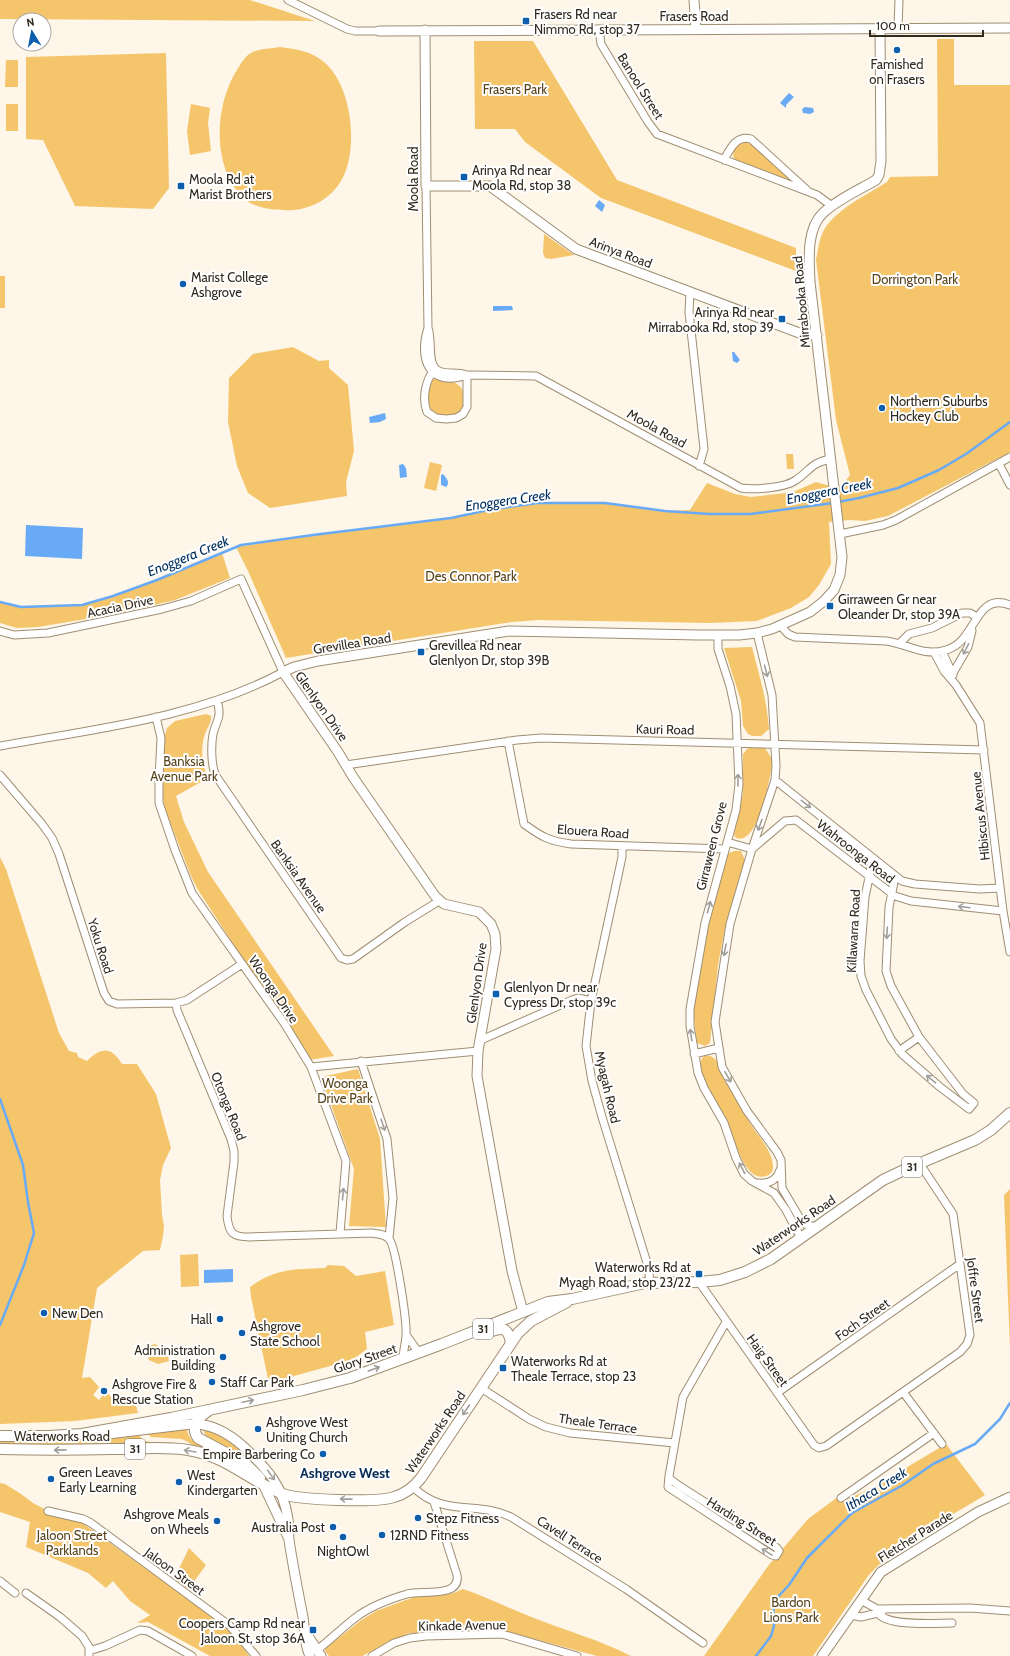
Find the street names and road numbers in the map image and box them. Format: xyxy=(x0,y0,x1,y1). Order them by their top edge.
street label: Frasers Road xyxy=(659,8,729,24)
street label: Banool Street xyxy=(614,50,668,123)
street label: Moola Road xyxy=(405,146,421,212)
street label: Arinya Road xyxy=(587,233,655,271)
street label: Mirrabooka Road xyxy=(789,255,813,349)
street label: Moola Road xyxy=(625,405,689,451)
street label: Acacia Drive xyxy=(86,591,155,621)
street label: Grevillea Road xyxy=(312,629,392,657)
street label: Glenlyon Drive xyxy=(292,668,352,744)
street label: Kauri Road xyxy=(636,720,694,738)
street label: Hibiscus Avenue xyxy=(967,770,993,861)
street label: Girraween Grove xyxy=(692,800,730,892)
street label: Wahroonga Road xyxy=(814,816,898,886)
street label: Elouera Road xyxy=(556,821,630,841)
street label: Banksia Avenue xyxy=(268,836,330,916)
street label: Killawarra Road xyxy=(843,889,863,973)
street label: Yoku Road xyxy=(84,915,117,976)
street label: Glenlyon Drive xyxy=(462,941,490,1024)
street label: Woonga Drive xyxy=(246,952,303,1026)
street label: Myagah Road xyxy=(592,1049,624,1125)
street label: Otonga Road xyxy=(208,1069,250,1143)
road number: 31 xyxy=(902,1157,922,1177)
street label: Waterworks Road xyxy=(750,1192,838,1258)
street label: Joffre Street xyxy=(963,1255,989,1324)
street label: Foch Street xyxy=(832,1294,893,1344)
road number: 31 xyxy=(473,1319,493,1339)
street label: Haig Street xyxy=(744,1331,793,1390)
street label: Glory Street xyxy=(331,1340,399,1376)
street label: Waterworks Road xyxy=(402,1388,468,1476)
street label: Theale Terrace xyxy=(558,1410,638,1436)
street label: Waterworks Road xyxy=(14,1428,110,1444)
road number: 31 xyxy=(125,1439,145,1459)
street label: Harding Street xyxy=(704,1493,780,1549)
street label: Fletcher Parade xyxy=(875,1506,956,1565)
street label: Cavell Terrace xyxy=(534,1512,606,1566)
street label: Jaloon Street xyxy=(141,1543,209,1599)
street label: Kinkade Avenue xyxy=(418,1616,506,1634)

